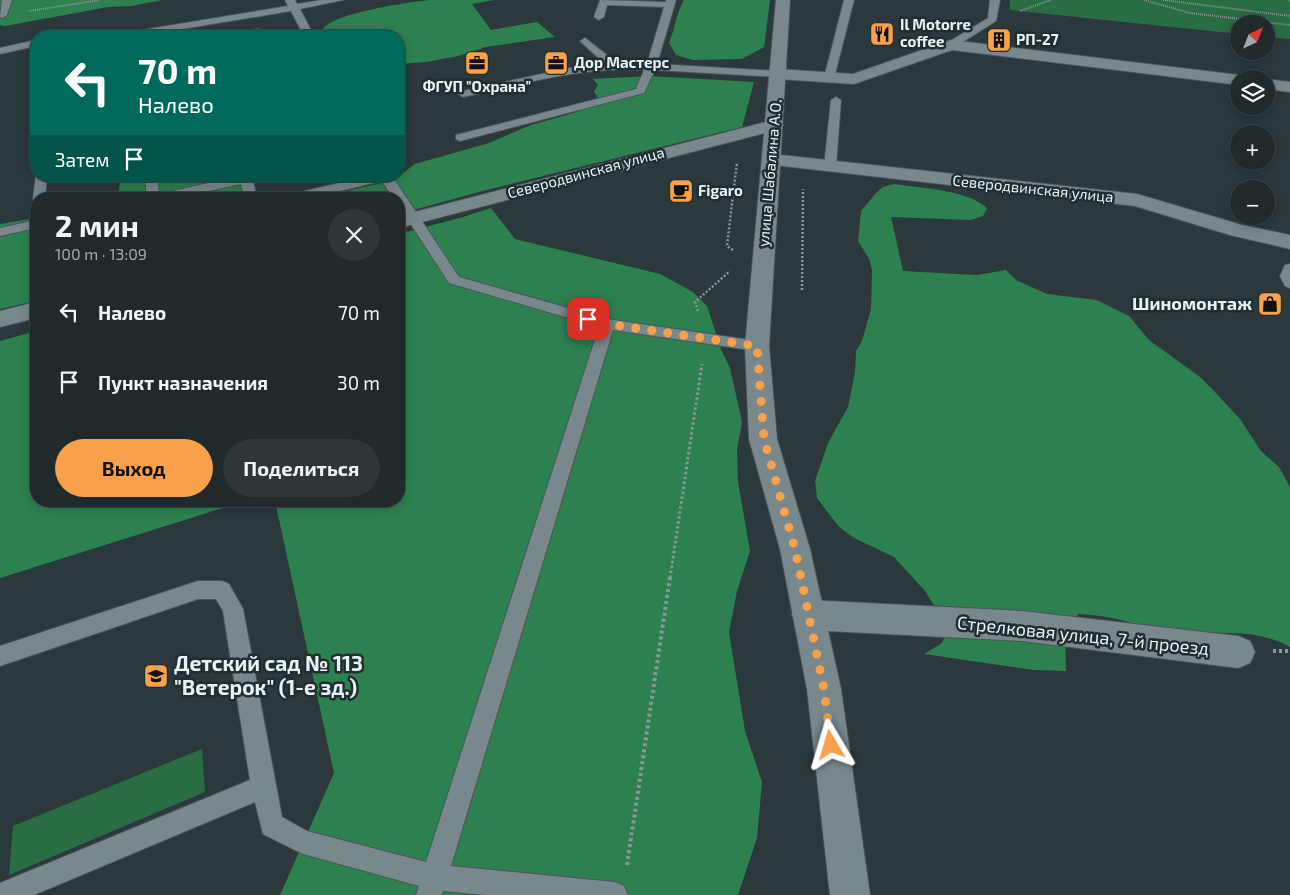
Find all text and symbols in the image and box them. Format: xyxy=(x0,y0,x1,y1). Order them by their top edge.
place label: Il Motorre coffee xyxy=(900,15,971,50)
north arrow xyxy=(1230,15,1275,60)
map controls xyxy=(1230,15,1275,225)
restaurant icon: Il Motorre coffee xyxy=(869,21,895,47)
building icon: РП-27 xyxy=(986,27,1012,53)
place label: РП-27 xyxy=(1016,30,1059,48)
text: 70 m xyxy=(138,49,217,91)
icon: left xyxy=(55,50,120,115)
office icon: ФГУП "Охрана" xyxy=(464,50,490,76)
office icon: Дор Мастерс xyxy=(543,50,569,76)
place label: Дор Мастерс xyxy=(574,53,669,71)
button: layers xyxy=(1230,70,1275,115)
place label: ФГУП "Охрана" xyxy=(423,77,531,95)
text: Налево xyxy=(138,91,214,117)
street label: улица Шабалина А.О. xyxy=(754,98,785,248)
button: + xyxy=(1230,125,1275,170)
street label: Северодвинская улица xyxy=(505,142,666,203)
icon: arrive xyxy=(120,145,148,173)
text: Затем xyxy=(55,148,110,171)
street label: Северодвинская улица xyxy=(952,171,1114,206)
cafe icon: Figaro xyxy=(668,178,694,204)
button: − xyxy=(1230,180,1275,225)
place label: Figaro xyxy=(698,181,743,199)
text: 2 мин xyxy=(55,207,139,243)
button: close xyxy=(328,209,380,261)
text: 100 m · 13:09 xyxy=(55,244,147,263)
shop icon: Шиномонтаж xyxy=(1257,291,1283,317)
place label: Шиномонтаж xyxy=(1132,292,1252,314)
icon: left xyxy=(55,298,83,326)
pin xyxy=(567,298,609,340)
text: Налево xyxy=(98,301,166,324)
text: 70 m xyxy=(338,301,380,324)
icon: arrive xyxy=(574,305,602,333)
icon: arrive xyxy=(55,368,83,396)
text: Пункт назначения xyxy=(98,371,268,394)
text: 30 m xyxy=(337,371,380,394)
button: Выход xyxy=(55,439,213,497)
button: Поделиться xyxy=(223,439,380,497)
street label: Стрелковая улица, 7-й проезд xyxy=(956,611,1210,659)
place label: Детский сад № 113 "Ветерок" (1-е зд.) xyxy=(174,650,363,699)
school or university icon: Детский сад № 113 "Ветерок" (1-е зд.) xyxy=(143,663,169,689)
position arrow xyxy=(804,718,856,770)

